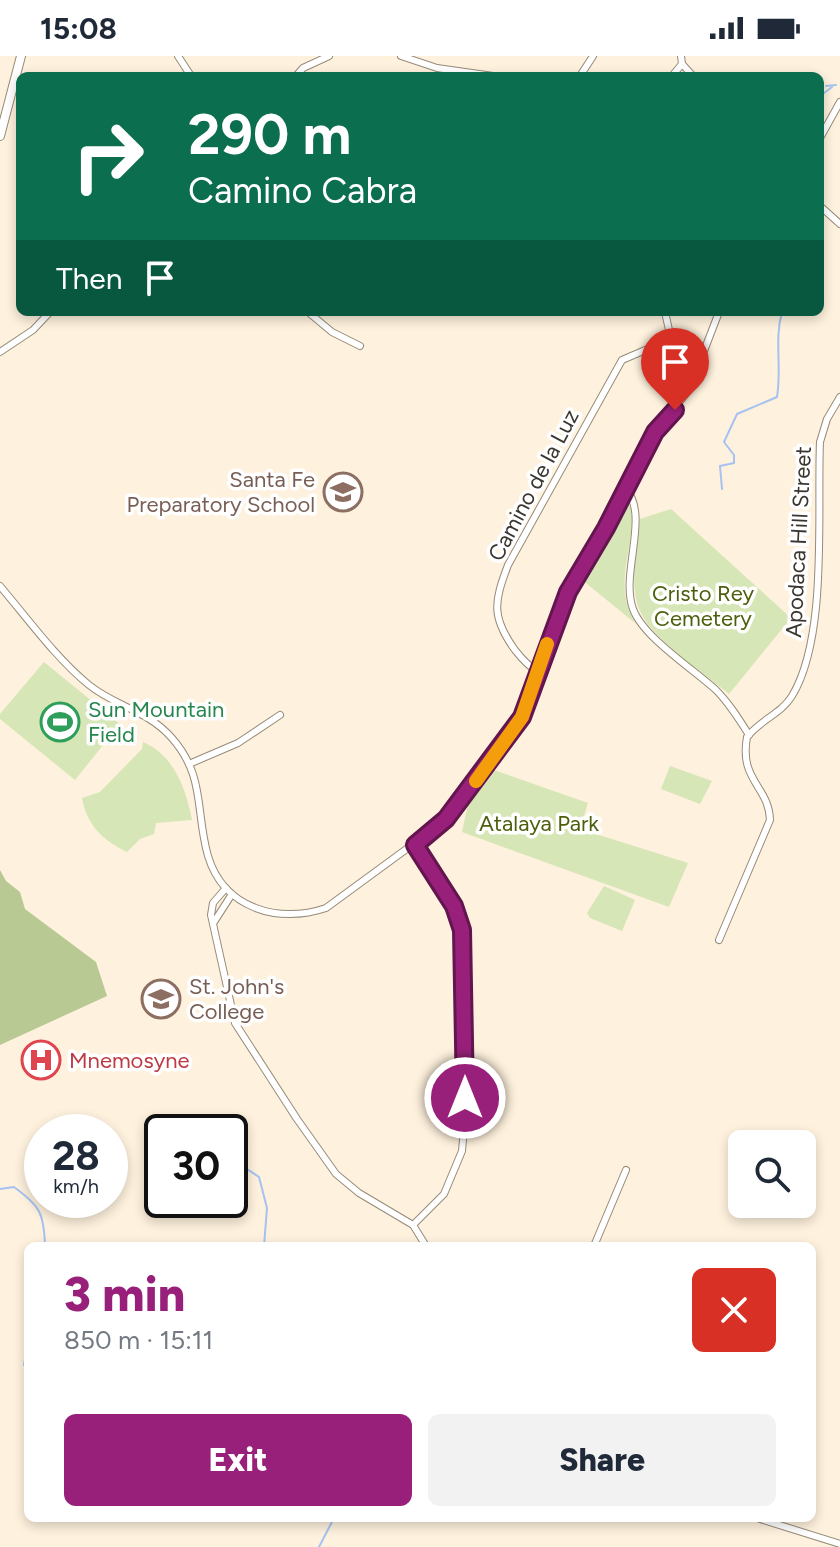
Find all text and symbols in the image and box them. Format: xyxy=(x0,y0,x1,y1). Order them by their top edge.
text: 15:08 xyxy=(40,10,117,47)
text: 290 m xyxy=(188,101,351,168)
icon: right xyxy=(56,104,160,208)
text: Camino Cabra xyxy=(188,169,417,212)
icon: arrive xyxy=(138,256,182,300)
text: Then xyxy=(56,260,122,297)
pin xyxy=(641,328,709,410)
icon: arrive xyxy=(653,340,697,384)
street label: Camino de la Luz xyxy=(482,405,585,566)
street label: Apodaca Hill Street xyxy=(780,446,817,638)
place label: Santa Fe Preparatory School xyxy=(127,466,315,518)
school or university icon: Santa Fe Preparatory School xyxy=(322,471,364,513)
park label: Cristo Rey Cemetery xyxy=(652,580,755,632)
place label: Sun Mountain Field xyxy=(88,696,224,748)
sports icon: Sun Mountain Field xyxy=(39,701,81,743)
park label: Atalaya Park xyxy=(479,810,599,837)
place label: St. John's College xyxy=(189,973,284,1025)
school or university icon: St. John's College xyxy=(140,978,182,1020)
hospital icon: Mnemosyne xyxy=(20,1039,62,1081)
place label: Mnemosyne xyxy=(69,1047,190,1074)
position arrow xyxy=(423,1056,507,1140)
speed limit sign: 30 xyxy=(144,1114,248,1218)
map controls xyxy=(728,1130,816,1218)
button: search xyxy=(728,1130,816,1218)
text: 28 xyxy=(52,1132,100,1180)
text: km/h xyxy=(53,1174,99,1198)
text: 3 min xyxy=(64,1265,185,1323)
button: close xyxy=(692,1268,776,1352)
text: 850 m · 15:11 xyxy=(64,1324,213,1356)
button: Exit xyxy=(64,1414,412,1506)
button: Share xyxy=(428,1414,776,1506)

